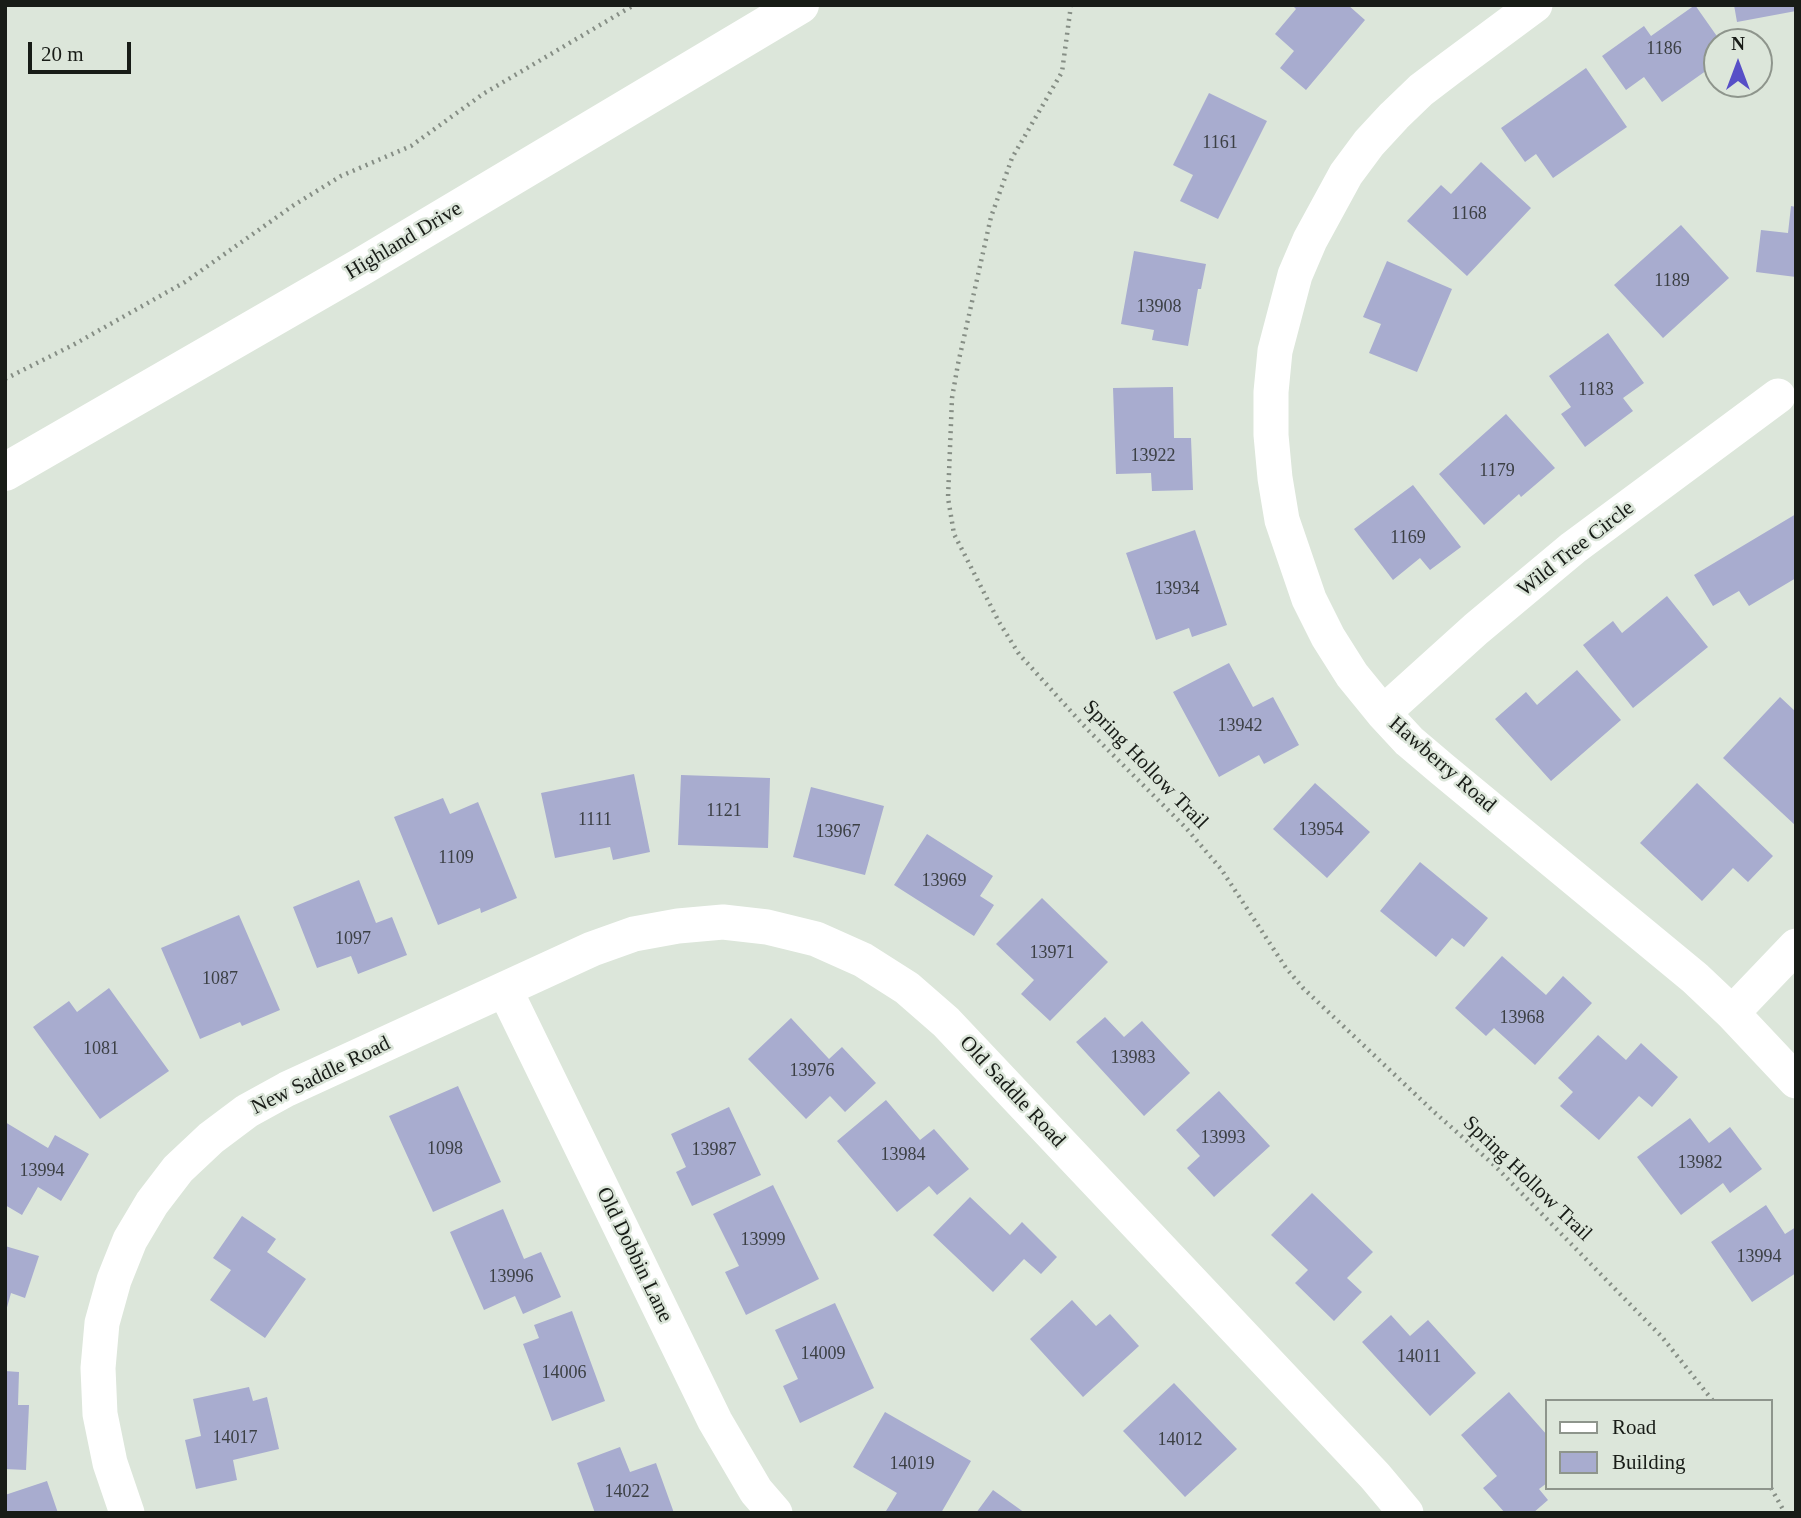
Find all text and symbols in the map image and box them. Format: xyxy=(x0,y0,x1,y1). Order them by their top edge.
scale bar xyxy=(32,28,135,72)
north arrow xyxy=(1703,28,1773,98)
text: N xyxy=(1731,33,1745,54)
house number: 1186 xyxy=(1646,38,1682,60)
text: 20 m xyxy=(41,42,84,66)
house number: 1161 xyxy=(1202,132,1238,154)
street label: Highland Drive xyxy=(341,196,467,286)
house number: 1168 xyxy=(1451,203,1487,225)
house number: 1189 xyxy=(1654,270,1690,292)
house number: 13908 xyxy=(1136,296,1182,318)
house number: 1183 xyxy=(1578,379,1614,401)
house number: 13922 xyxy=(1130,445,1176,467)
house number: 1179 xyxy=(1479,460,1515,482)
street label: Wild Tree Circle xyxy=(1513,496,1639,602)
house number: 1169 xyxy=(1390,527,1426,549)
house number: 13934 xyxy=(1154,578,1200,600)
street label: Spring Hollow Trail xyxy=(1077,695,1213,835)
street label: Hawberry Road xyxy=(1383,712,1501,818)
house number: 13942 xyxy=(1218,715,1262,737)
house number: 1121 xyxy=(706,800,742,822)
house number: 1111 xyxy=(578,809,612,831)
house number: 13954 xyxy=(1298,819,1344,841)
house number: 13967 xyxy=(816,821,860,843)
house number: 1109 xyxy=(438,847,474,869)
house number: 13969 xyxy=(922,870,967,892)
house number: 1097 xyxy=(335,928,371,950)
house number: 13971 xyxy=(1030,942,1074,964)
house number: 1087 xyxy=(202,968,238,990)
house number: 13968 xyxy=(1499,1007,1544,1029)
street label: New Saddle Road xyxy=(247,1031,395,1121)
street label: Old Saddle Road xyxy=(954,1031,1070,1153)
house number: 1081 xyxy=(83,1038,119,1060)
house number: 13983 xyxy=(1110,1047,1156,1069)
house number: 13976 xyxy=(790,1060,834,1082)
street label: Spring Hollow Trail xyxy=(1457,1111,1597,1247)
house number: 13993 xyxy=(1200,1127,1246,1149)
house number: 1098 xyxy=(427,1138,463,1160)
house number: 13987 xyxy=(692,1139,736,1161)
house number: 13984 xyxy=(880,1144,926,1166)
house number: 13982 xyxy=(1678,1152,1722,1174)
house number: 13994 xyxy=(20,1160,64,1182)
street label: Old Dobbin Lane xyxy=(590,1183,678,1327)
house number: 13999 xyxy=(740,1229,786,1251)
house number: 13994 xyxy=(1736,1246,1782,1268)
house number: 13996 xyxy=(489,1266,534,1288)
house number: 14009 xyxy=(800,1343,846,1365)
house number: 14011 xyxy=(1397,1346,1441,1368)
house number: 14006 xyxy=(542,1362,586,1384)
legend xyxy=(1546,1399,1773,1490)
text: Road xyxy=(1612,1415,1656,1439)
house number: 14017 xyxy=(212,1427,258,1449)
house number: 14012 xyxy=(1158,1429,1203,1451)
text: Building xyxy=(1612,1450,1686,1474)
house number: 14019 xyxy=(890,1453,934,1475)
house number: 14022 xyxy=(604,1481,650,1503)

